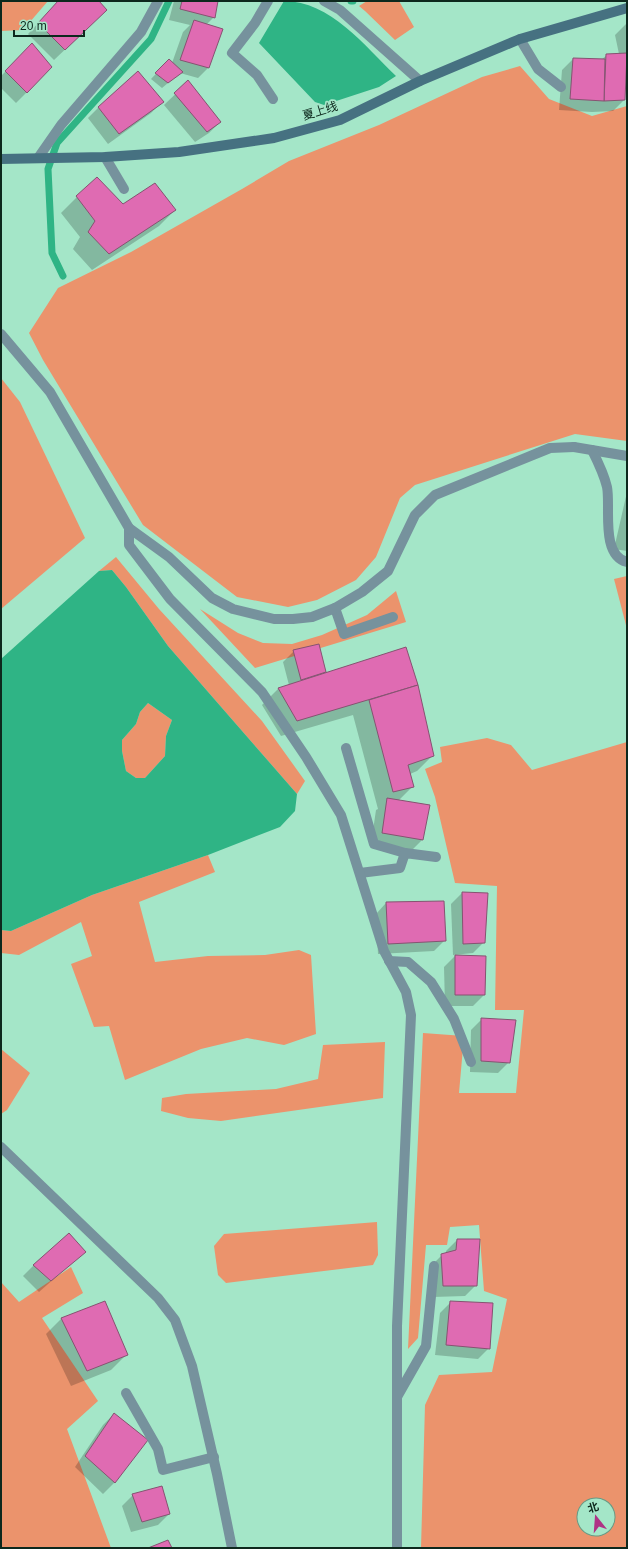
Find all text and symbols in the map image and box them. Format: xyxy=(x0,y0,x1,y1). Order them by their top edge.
scale bar xyxy=(14,12,84,38)
text: 20 m xyxy=(20,19,47,33)
street label: 夏上线 xyxy=(301,99,339,123)
north arrow xyxy=(576,1497,616,1537)
text: 北 xyxy=(586,1500,600,1515)

